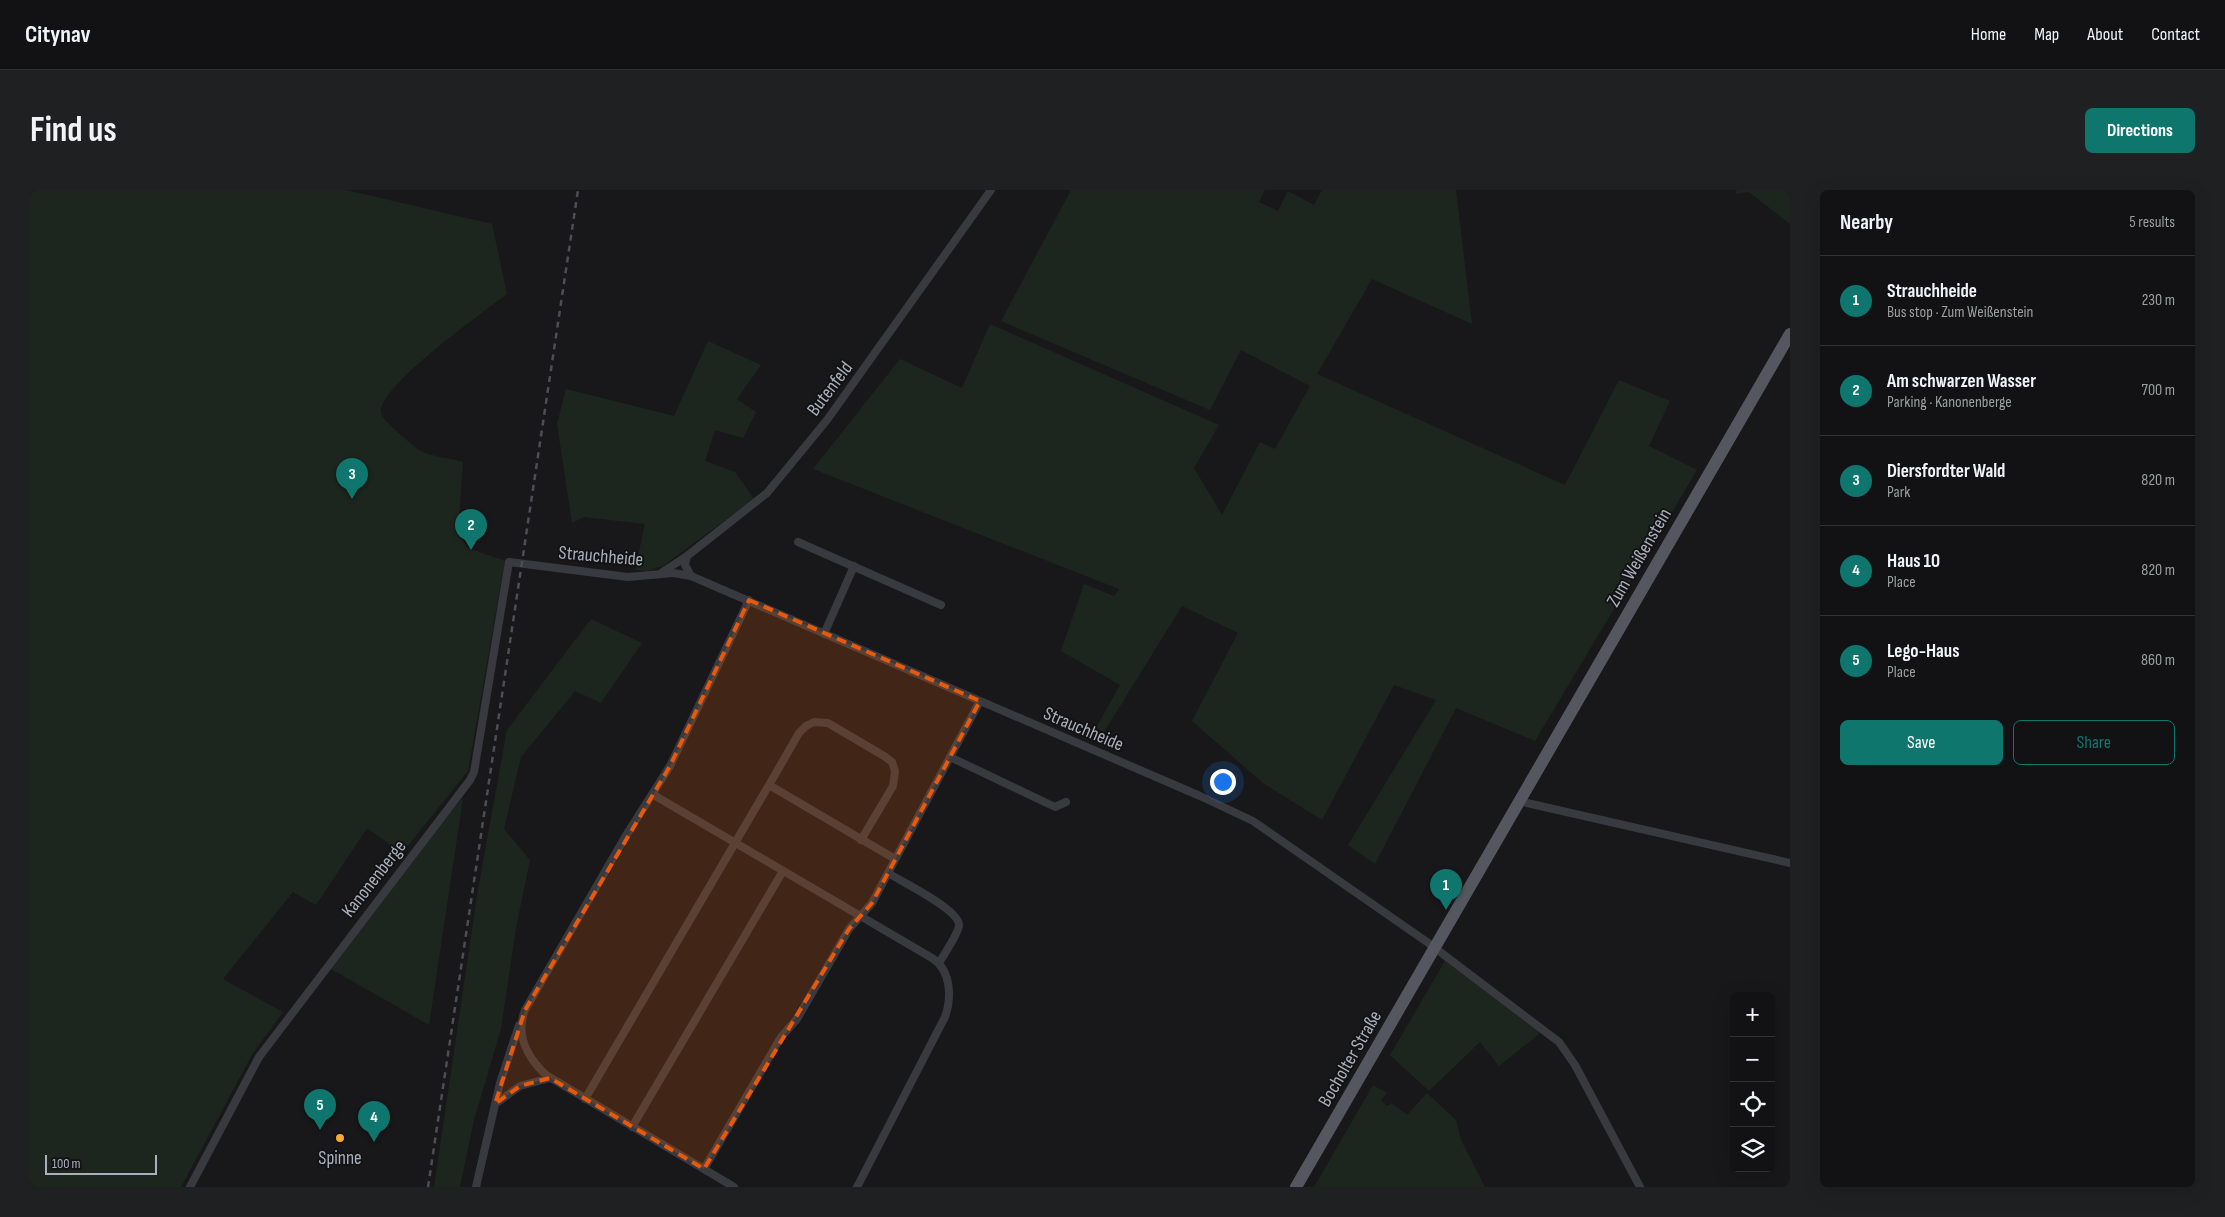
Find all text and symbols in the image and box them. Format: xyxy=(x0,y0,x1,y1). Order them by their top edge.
text: Citynav xyxy=(25,20,91,49)
text: Home xyxy=(1971,24,2006,45)
text: Map xyxy=(2034,24,2059,45)
text: About xyxy=(2087,24,2123,45)
text: Contact xyxy=(2151,24,2200,45)
button: Directions xyxy=(2085,108,2195,153)
text: Find us xyxy=(30,109,117,152)
text: Nearby xyxy=(1840,210,1893,235)
text: 5 results xyxy=(2129,213,2175,232)
text: Strauchheide xyxy=(1887,280,1977,303)
text: 1 xyxy=(1853,291,1859,310)
text: 230 m xyxy=(2142,291,2175,310)
text: Bus stop · Zum Weißenstein xyxy=(1887,303,2033,322)
street label: Butenfeld xyxy=(802,357,858,421)
text: Am schwarzen Wasser xyxy=(1887,370,2036,393)
text: 2 xyxy=(1852,381,1860,400)
text: 700 m xyxy=(2142,381,2175,400)
text: Parking · Kanonenberge xyxy=(1887,393,2012,412)
pin: 3 xyxy=(336,458,368,499)
text: Diersfordter Wald xyxy=(1887,460,2005,483)
text: 3 xyxy=(1852,471,1860,490)
text: 820 m xyxy=(2141,471,2175,490)
text: Park xyxy=(1887,483,1910,502)
street label: Zum Weißenstein xyxy=(1602,505,1677,611)
pin: 2 xyxy=(455,509,487,550)
street label: Strauchheide xyxy=(558,541,644,572)
text: Haus 10 xyxy=(1887,550,1940,573)
text: 4 xyxy=(1852,561,1860,580)
text: 820 m xyxy=(2141,561,2175,580)
text: Place xyxy=(1887,573,1916,592)
text: Lego-Haus xyxy=(1887,640,1959,663)
text: 5 xyxy=(1852,651,1860,670)
text: 860 m xyxy=(2141,651,2175,670)
text: Place xyxy=(1887,663,1916,682)
street label: Strauchheide xyxy=(1040,702,1127,757)
button: Save xyxy=(1840,720,2003,765)
button: Share xyxy=(2013,720,2175,765)
your location xyxy=(1210,769,1236,795)
street label: Kanonenberge xyxy=(337,836,411,922)
pin: 1 xyxy=(1430,869,1462,910)
map controls xyxy=(1730,992,1775,1172)
button: + xyxy=(1730,992,1775,1037)
street label: Bocholter Straße xyxy=(1314,1007,1387,1111)
button: − xyxy=(1730,1037,1775,1082)
button: locate xyxy=(1730,1082,1775,1127)
pin: 5 xyxy=(304,1089,336,1130)
pin: 4 xyxy=(358,1101,390,1142)
button: layers xyxy=(1730,1127,1775,1172)
marker: Spinne xyxy=(334,1132,346,1144)
place label: Spinne xyxy=(318,1147,362,1170)
scale bar xyxy=(45,1152,158,1175)
text: 100 m xyxy=(52,1155,81,1172)

